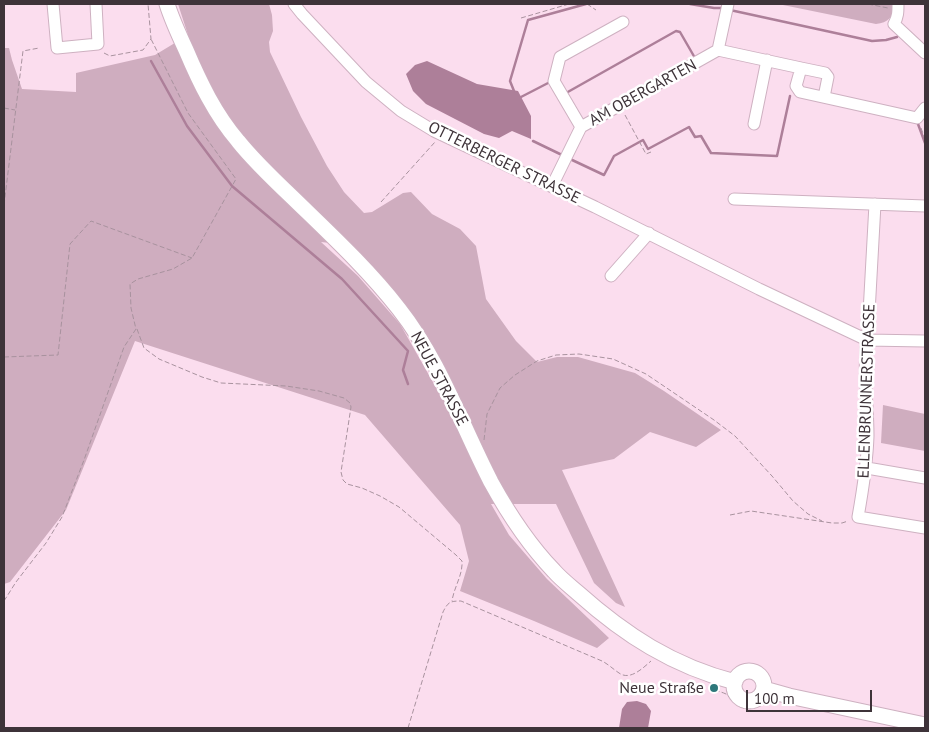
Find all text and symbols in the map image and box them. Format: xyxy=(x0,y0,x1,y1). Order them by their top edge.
street label: AM OBERGARTEN xyxy=(586,56,700,130)
street label: OTTERBERGER STRASSE xyxy=(425,118,583,208)
street label: ELLENBRUNNERSTRASSE xyxy=(854,303,880,479)
street label: NEUE STRASSE xyxy=(406,329,472,429)
place label: Neue Straße xyxy=(619,678,704,698)
scale bar xyxy=(749,680,875,712)
marker: Neue Straße xyxy=(708,682,720,694)
text: 100 m xyxy=(754,689,795,708)

